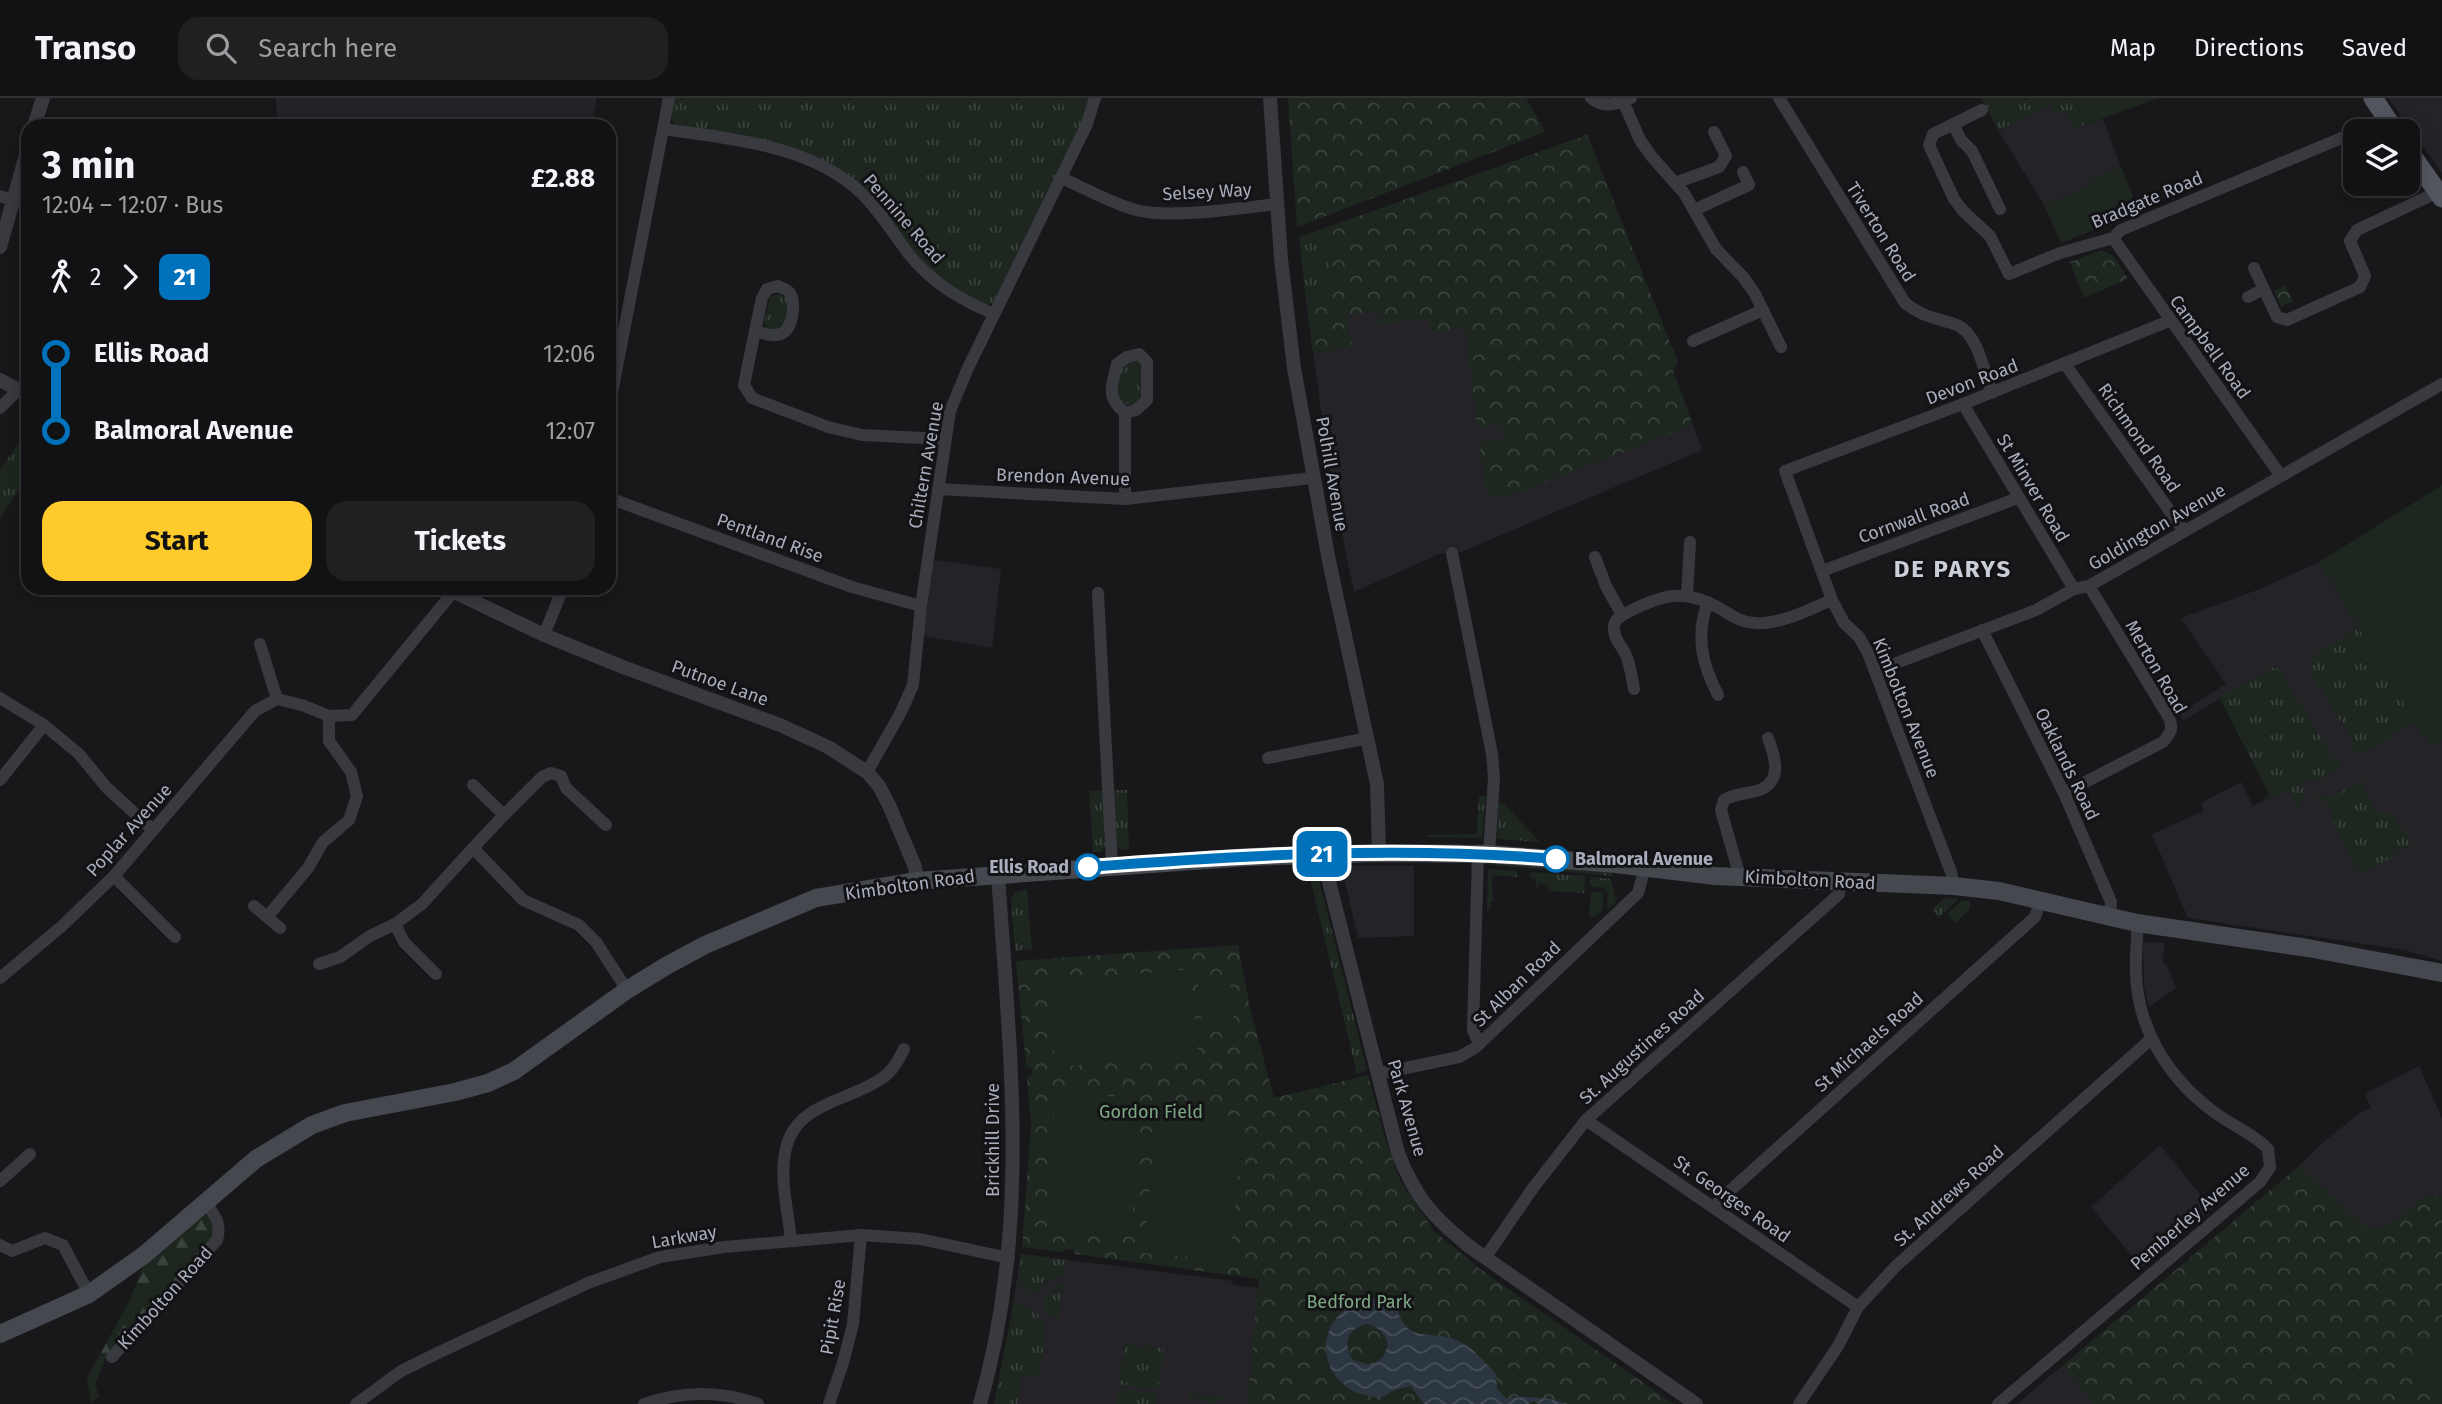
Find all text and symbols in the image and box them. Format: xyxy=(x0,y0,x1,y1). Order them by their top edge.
search box xyxy=(178,17,668,80)
text: Transo xyxy=(35,28,136,68)
icon: search xyxy=(202,29,240,67)
text: Search here xyxy=(258,33,397,64)
text: Map xyxy=(2110,34,2156,62)
text: Directions xyxy=(2194,34,2304,62)
text: Saved xyxy=(2342,34,2407,62)
map controls xyxy=(2343,119,2420,196)
button: layers xyxy=(2343,119,2420,196)
text: 3 min xyxy=(42,142,136,188)
text: £2.88 xyxy=(531,163,595,194)
street label: Bradgate Road xyxy=(2088,167,2206,233)
street label: Pennine Road xyxy=(859,169,949,269)
street label: Tiverton Road xyxy=(1842,178,1920,286)
street label: Selsey Way xyxy=(1162,179,1252,205)
text: 12:04 – 12:07 · Bus xyxy=(42,191,223,219)
icon: walk xyxy=(42,258,80,296)
icon: forward xyxy=(111,258,149,296)
text: 2 xyxy=(90,263,101,291)
text: 21 xyxy=(173,263,196,291)
street label: Campbell Road xyxy=(2165,291,2255,403)
text: Ellis Road xyxy=(94,338,209,369)
text: 12:06 xyxy=(543,340,595,368)
street label: Devon Road xyxy=(1923,354,2021,410)
street label: Richmond Road xyxy=(2093,379,2185,497)
street label: Chiltern Avenue xyxy=(904,400,948,530)
text: Balmoral Avenue xyxy=(94,415,293,446)
street label: Polhill Avenue xyxy=(1311,415,1353,533)
text: 12:07 xyxy=(546,417,595,445)
street label: St Minver Road xyxy=(1992,430,2074,546)
street label: Brendon Avenue xyxy=(996,464,1130,490)
street label: Goldington Avenue xyxy=(2085,479,2229,575)
street label: Cornwall Road xyxy=(1855,488,1973,548)
button: Start xyxy=(42,501,312,581)
button: Tickets xyxy=(326,501,595,581)
street label: Pentland Rise xyxy=(714,509,826,567)
district label: DE PARYS xyxy=(1894,555,2012,583)
street label: Merton Road xyxy=(2120,616,2192,718)
street label: Kimbolton Avenue xyxy=(1868,635,1944,781)
street label: Putnoe Lane xyxy=(669,655,771,711)
street label: Oaklands Road xyxy=(2030,704,2104,824)
street label: Poplar Avenue xyxy=(81,779,177,881)
line badge: 21 xyxy=(1290,831,1354,877)
text: 21 xyxy=(1310,840,1334,868)
marker: Balmoral Avenue xyxy=(1543,846,1569,872)
place label: Balmoral Avenue xyxy=(1575,848,1713,870)
marker: Ellis Road xyxy=(1075,854,1101,880)
place label: Ellis Road xyxy=(989,856,1069,878)
street label: Kimbolton Road xyxy=(844,865,976,905)
street label: Kimbolton Road xyxy=(1744,866,1876,894)
street label: St Alban Road xyxy=(1468,937,1566,1031)
street label: St. Augustines Road xyxy=(1575,985,1709,1109)
street label: St Michaels Road xyxy=(1810,987,1928,1097)
street label: Park Avenue xyxy=(1383,1057,1431,1159)
street label: Brickhill Drive xyxy=(982,1083,1004,1197)
park label: Gordon Field xyxy=(1099,1101,1203,1123)
street label: St. Andrews Road xyxy=(1889,1141,2009,1251)
street label: St. Georges Road xyxy=(1669,1151,1795,1247)
street label: Pemberley Avenue xyxy=(2126,1159,2254,1275)
street label: Larkway xyxy=(650,1220,718,1254)
street label: Kimbolton Road xyxy=(113,1242,217,1354)
street label: Pipit Rise xyxy=(816,1277,850,1357)
park label: Bedford Park xyxy=(1306,1291,1412,1313)

